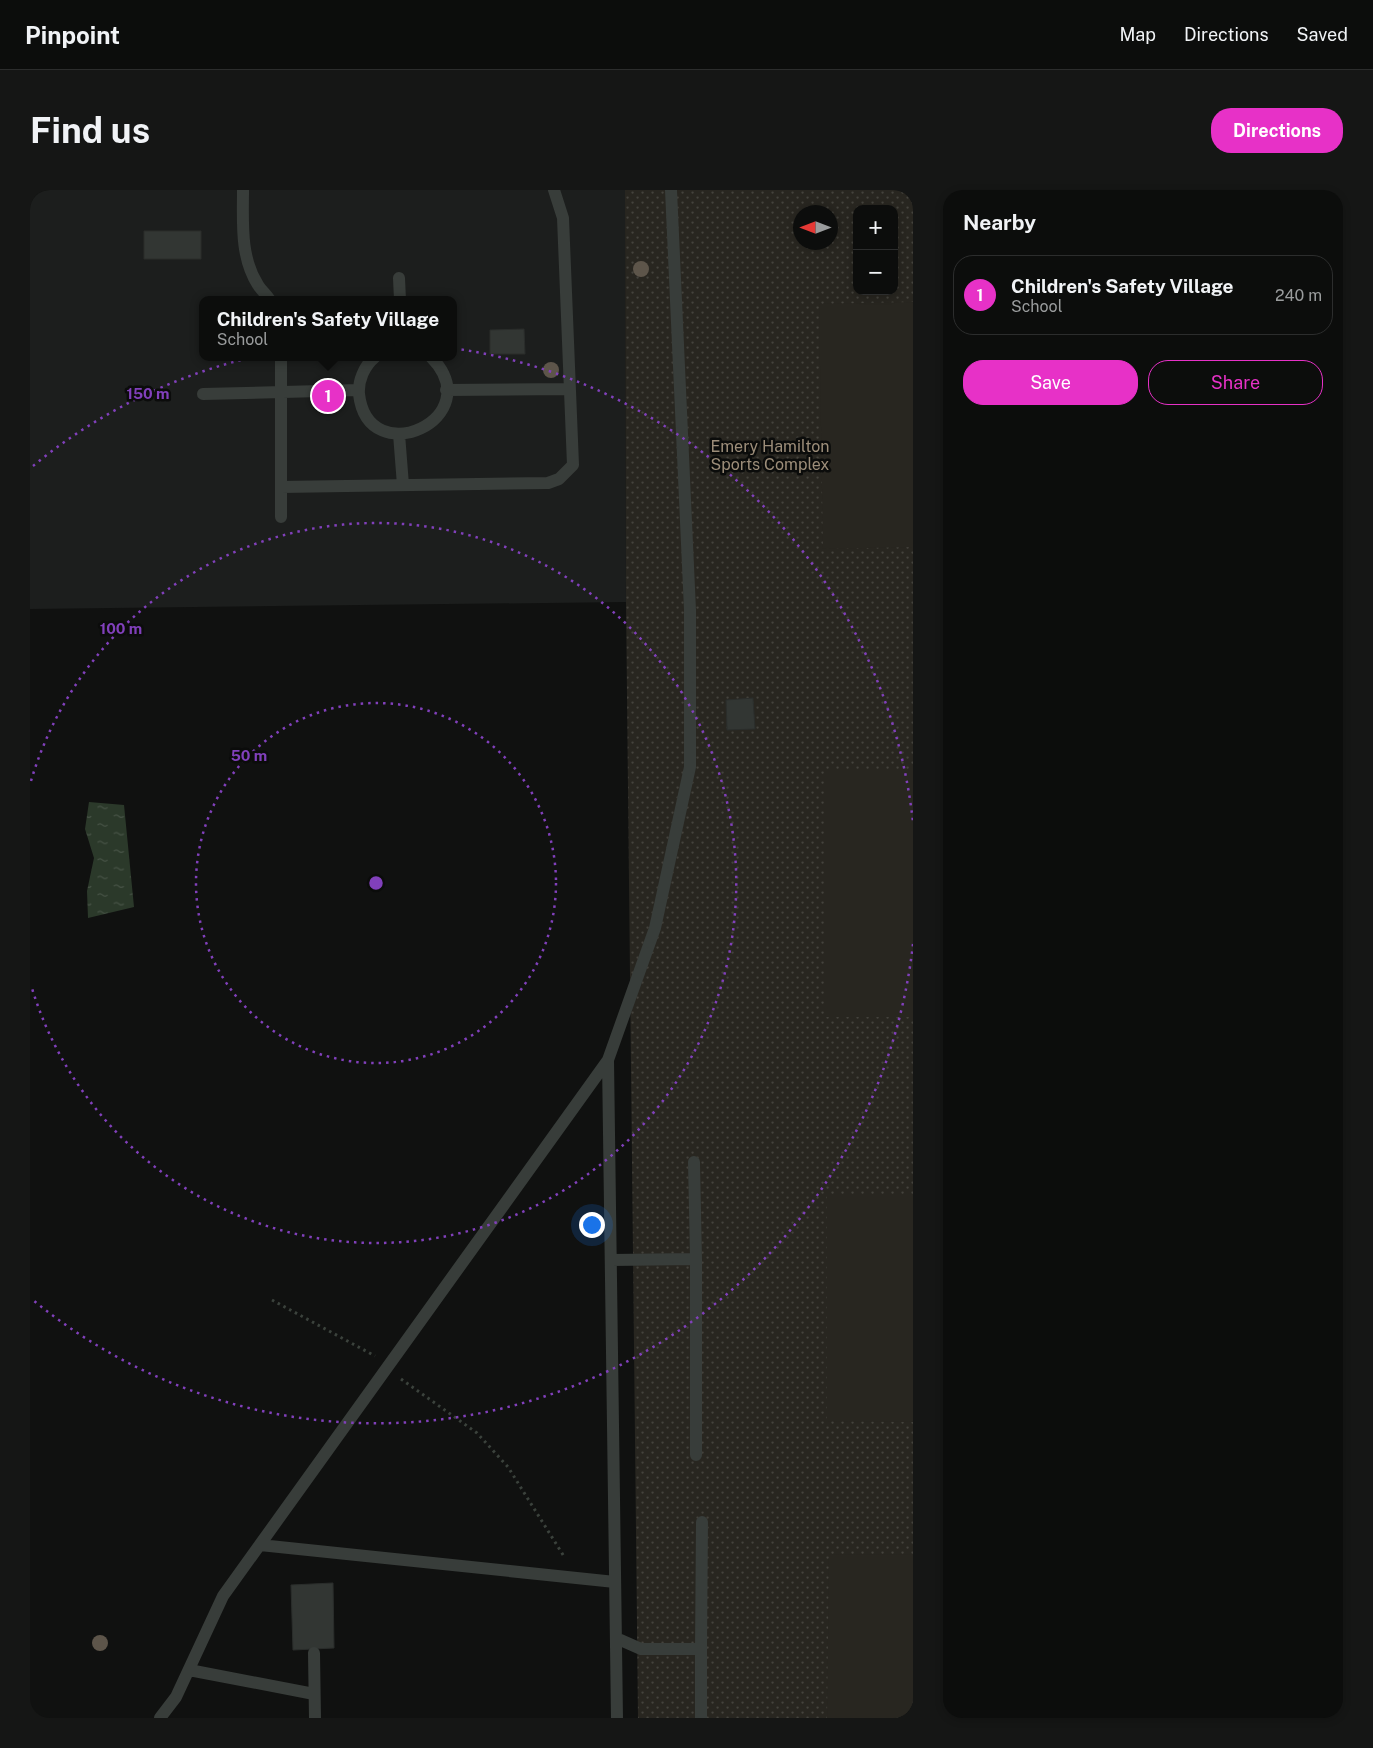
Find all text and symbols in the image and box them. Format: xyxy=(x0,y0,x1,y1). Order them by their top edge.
text: Pinpoint xyxy=(25,21,120,49)
text: Map xyxy=(1119,24,1156,45)
text: Directions xyxy=(1184,24,1269,45)
text: Saved xyxy=(1297,24,1348,45)
button: Directions xyxy=(1211,108,1343,153)
text: Find us xyxy=(30,110,150,151)
north arrow xyxy=(793,205,838,250)
map controls xyxy=(853,205,898,295)
button: + xyxy=(853,205,898,250)
text: Nearby xyxy=(963,210,1036,235)
button: − xyxy=(853,250,898,295)
text: Children's Safety Village xyxy=(1011,275,1234,297)
text: 1 xyxy=(977,286,983,305)
text: 240 m xyxy=(1275,286,1322,305)
popup xyxy=(199,296,457,361)
text: School xyxy=(1011,297,1062,316)
text: Children's Safety Village xyxy=(217,308,439,330)
text: School xyxy=(217,330,268,349)
button: Save xyxy=(963,360,1138,405)
button: Share xyxy=(1148,360,1323,405)
pin: 1 xyxy=(312,377,344,415)
text: 150 m xyxy=(126,385,170,402)
park label: Emery Hamilton Sports Complex xyxy=(711,437,829,474)
text: 100 m xyxy=(100,620,142,637)
text: 50 m xyxy=(231,747,267,764)
centre of rings xyxy=(367,874,385,892)
your location xyxy=(579,1212,605,1238)

